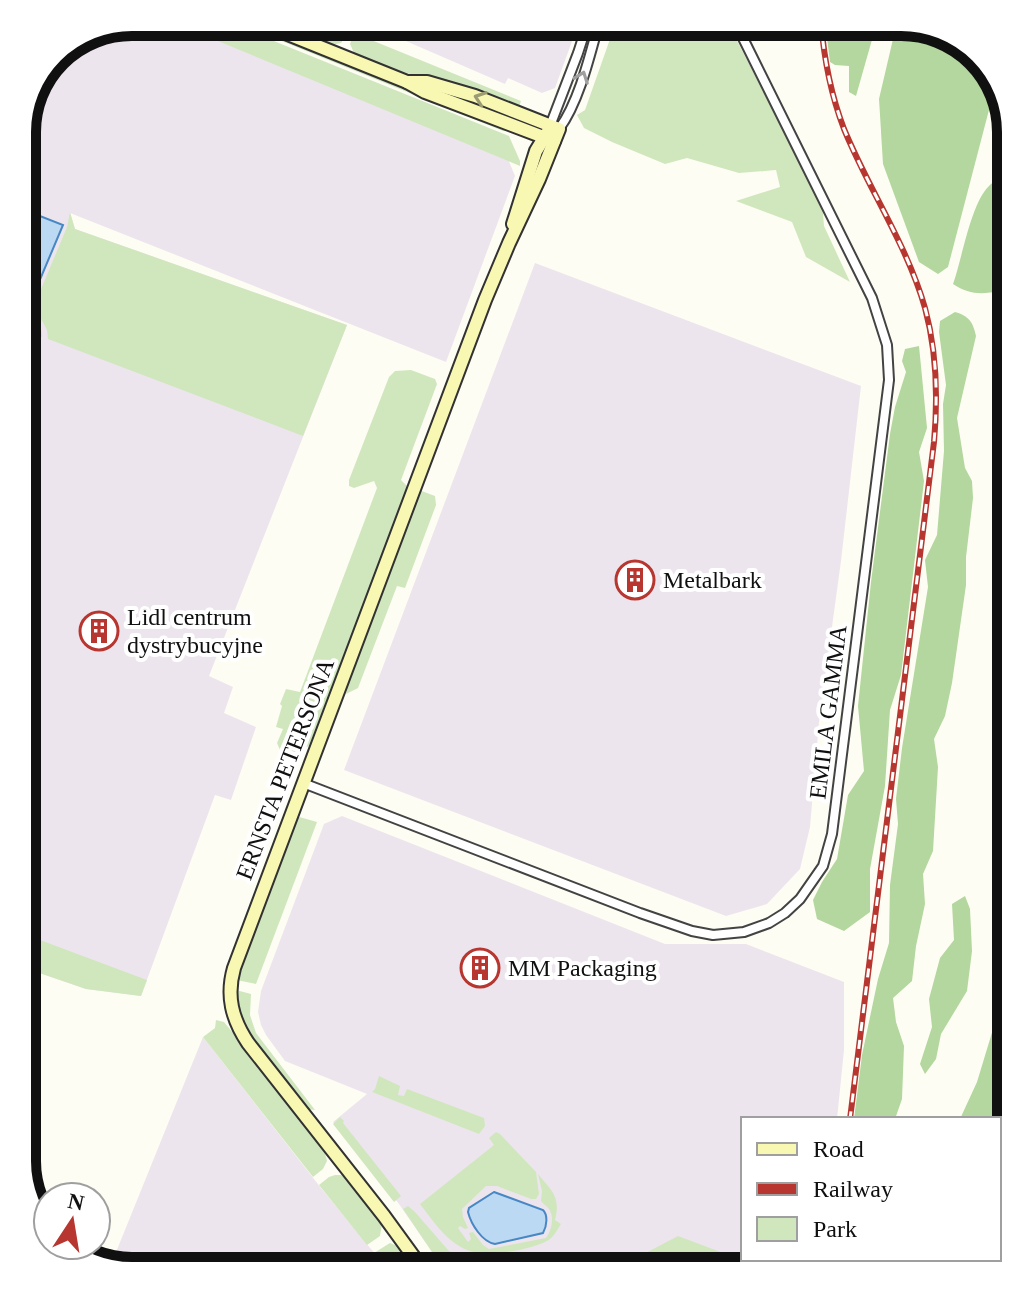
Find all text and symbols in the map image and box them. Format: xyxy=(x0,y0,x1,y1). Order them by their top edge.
one-way arrow xyxy=(572,71,589,85)
one-way arrow xyxy=(473,92,487,108)
building icon: Metalbark xyxy=(614,559,656,601)
place label: Metalbark xyxy=(663,567,762,593)
place label: Lidl centrum dystrybucyjne xyxy=(127,604,263,658)
building icon: Lidl centrum dystrybucyjne xyxy=(78,610,120,652)
street label: EMILA GAMMA xyxy=(804,623,852,801)
street label: ERNSTA PETERSONA xyxy=(231,654,339,883)
building icon: MM Packaging xyxy=(459,947,501,989)
place label: MM Packaging xyxy=(508,955,657,981)
legend xyxy=(741,1117,1001,1261)
text: Road xyxy=(813,1136,864,1162)
text: Railway xyxy=(813,1176,893,1202)
north arrow xyxy=(32,1181,112,1261)
text: N xyxy=(66,1188,87,1216)
text: Park xyxy=(813,1216,857,1242)

